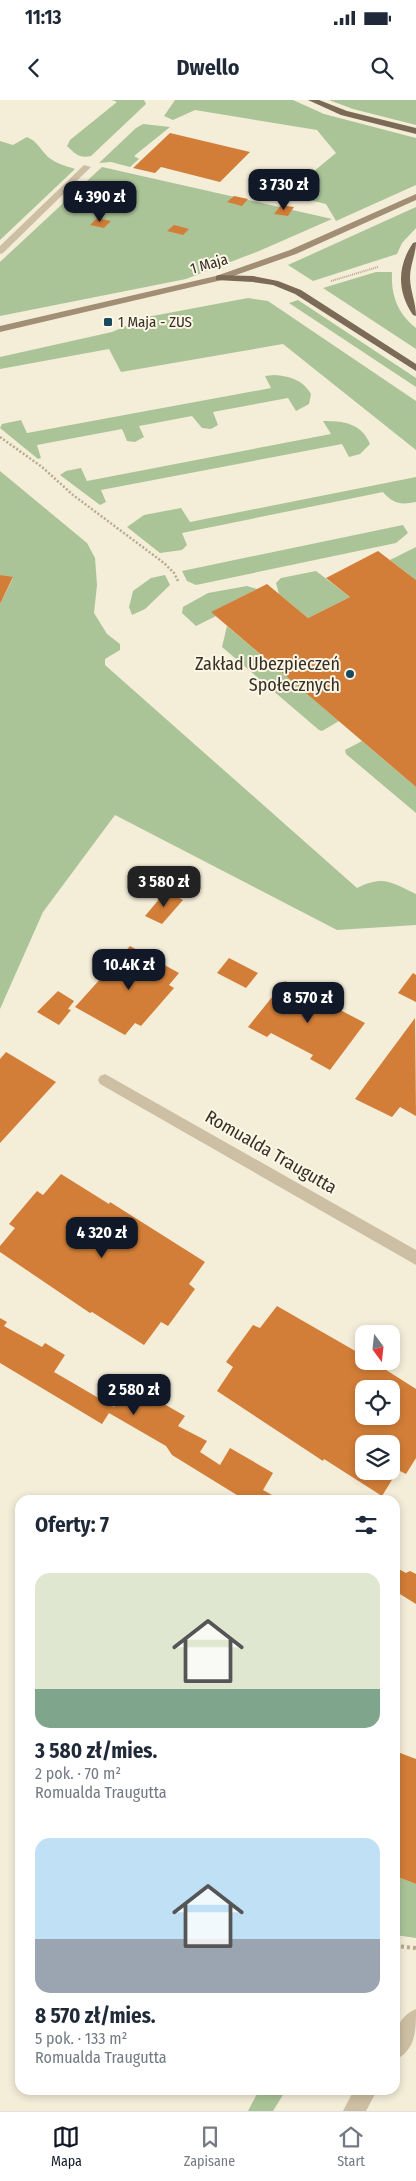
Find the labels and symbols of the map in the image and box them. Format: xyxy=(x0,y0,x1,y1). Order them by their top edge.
pin: 3 730 zł xyxy=(232,168,336,211)
pin: 4 390 zł xyxy=(48,180,152,223)
street label: 1 Maja xyxy=(188,250,230,278)
place label: 1 Maja - ZUS xyxy=(118,313,192,331)
marker: 1 Maja - ZUS xyxy=(102,316,114,328)
place label: Zakład Ubezpieczeń Społecznych xyxy=(195,653,340,696)
marker: Zakład Ubezpieczeń Społecznych xyxy=(344,668,356,680)
pin: 3 580 zł xyxy=(112,866,216,908)
pin: 10.4K zł xyxy=(77,948,181,991)
pin: 8 570 zł xyxy=(256,982,360,1024)
street label: Romualda Traugutta xyxy=(201,1105,341,1199)
pin: 4 320 zł xyxy=(50,1216,154,1259)
north arrow xyxy=(355,1325,400,1370)
pin: 2 580 zł xyxy=(82,1374,186,1416)

